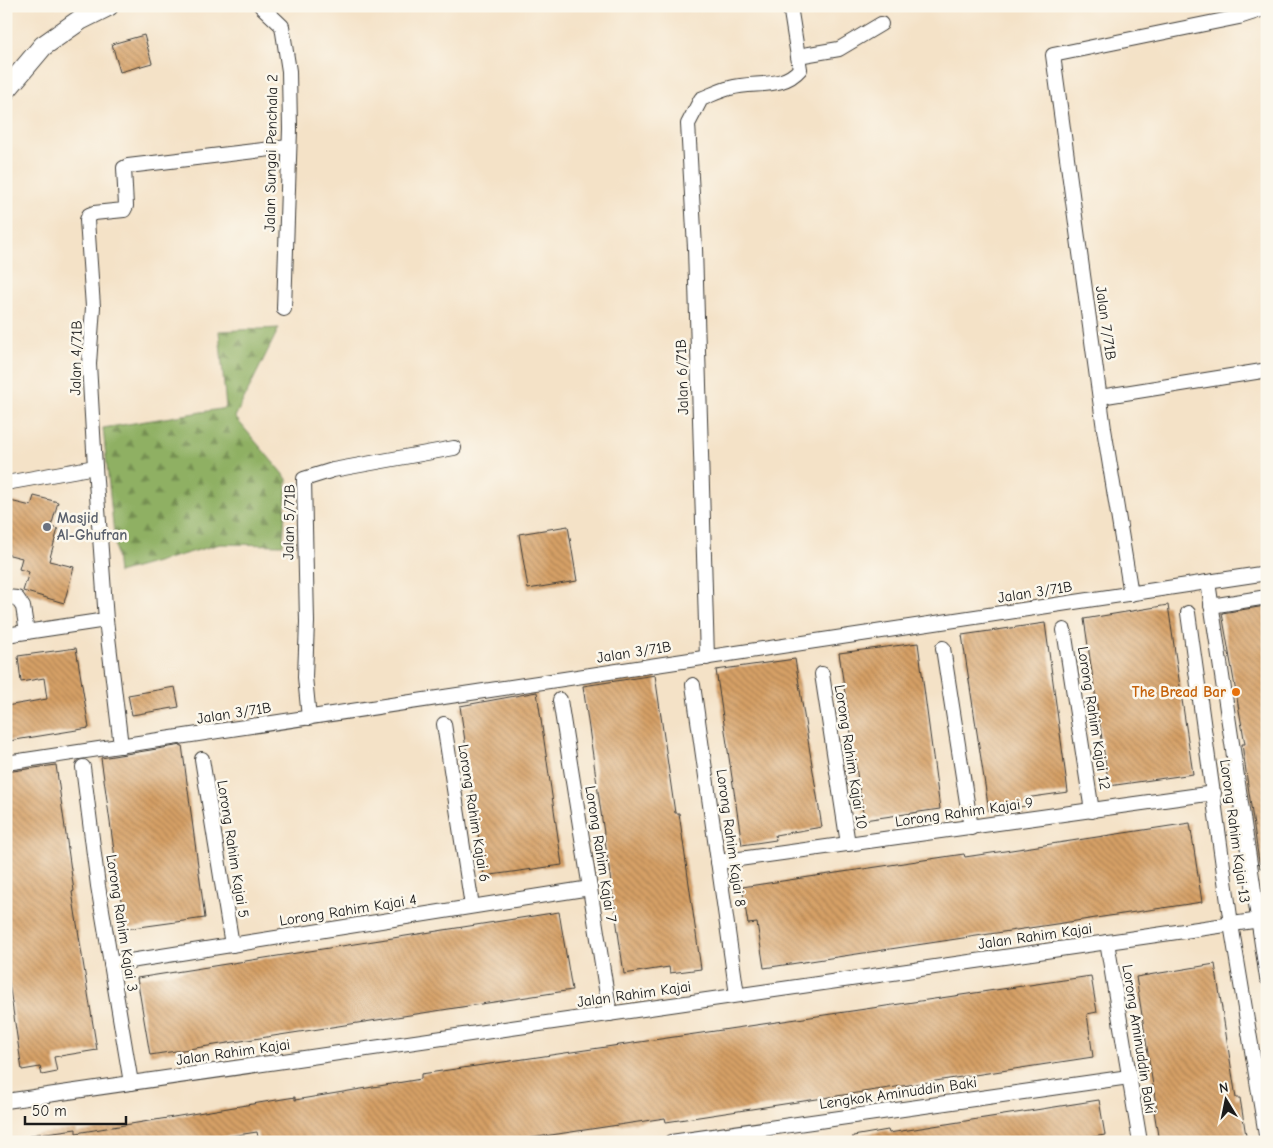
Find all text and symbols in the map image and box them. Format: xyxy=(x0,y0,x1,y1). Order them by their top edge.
street label: Jalan Sungai Penchala 2 xyxy=(261,74,281,232)
street label: Jalan 7/71B xyxy=(1092,285,1120,361)
street label: Jalan 4/71B xyxy=(66,320,86,396)
street label: Jalan 6/71B xyxy=(672,339,692,415)
street label: Jalan 5/71B xyxy=(279,484,299,560)
place label: Masjid Al-Ghufran xyxy=(57,509,127,544)
marker: Masjid Al-Ghufran xyxy=(41,521,53,533)
street label: Jalan 3/71B xyxy=(996,577,1074,607)
street label: Jalan 3/71B xyxy=(595,637,673,667)
street label: Lorong Rahim Kajai 12 xyxy=(1074,645,1114,791)
street label: Lorong Rahim Kajai 10 xyxy=(831,683,871,831)
place label: The Bread Bar xyxy=(1132,683,1226,701)
marker: The Bread Bar xyxy=(1230,686,1242,698)
street label: Jalan 3/71B xyxy=(195,698,273,728)
street label: Lorong Rahim Kajai 6 xyxy=(454,743,494,883)
street label: Lorong Rahim Kajai 13 xyxy=(1216,758,1254,904)
street label: Lorong Rahim Kajai 8 xyxy=(712,768,750,908)
street label: Lorong Rahim Kajai 5 xyxy=(213,779,253,919)
street label: Lorong Rahim Kajai 7 xyxy=(581,784,621,924)
street label: Lorong Rahim Kajai 9 xyxy=(894,793,1034,831)
street label: Lorong Rahim Kajai 3 xyxy=(102,853,142,993)
street label: Lorong Rahim Kajai 4 xyxy=(278,890,418,930)
street label: Jalan Rahim Kajai xyxy=(977,919,1093,953)
street label: Lorong Aminuddin Baki xyxy=(1118,963,1160,1115)
street label: Jalan Rahim Kajai xyxy=(576,977,692,1011)
street label: Jalan Rahim Kajai xyxy=(175,1035,291,1069)
street label: Lengkok Aminuddin Baki xyxy=(818,1073,978,1113)
north arrow xyxy=(1200,1076,1250,1126)
text: N xyxy=(1218,1079,1230,1097)
scale bar xyxy=(25,1093,126,1125)
text: 50 m xyxy=(32,1102,67,1120)

